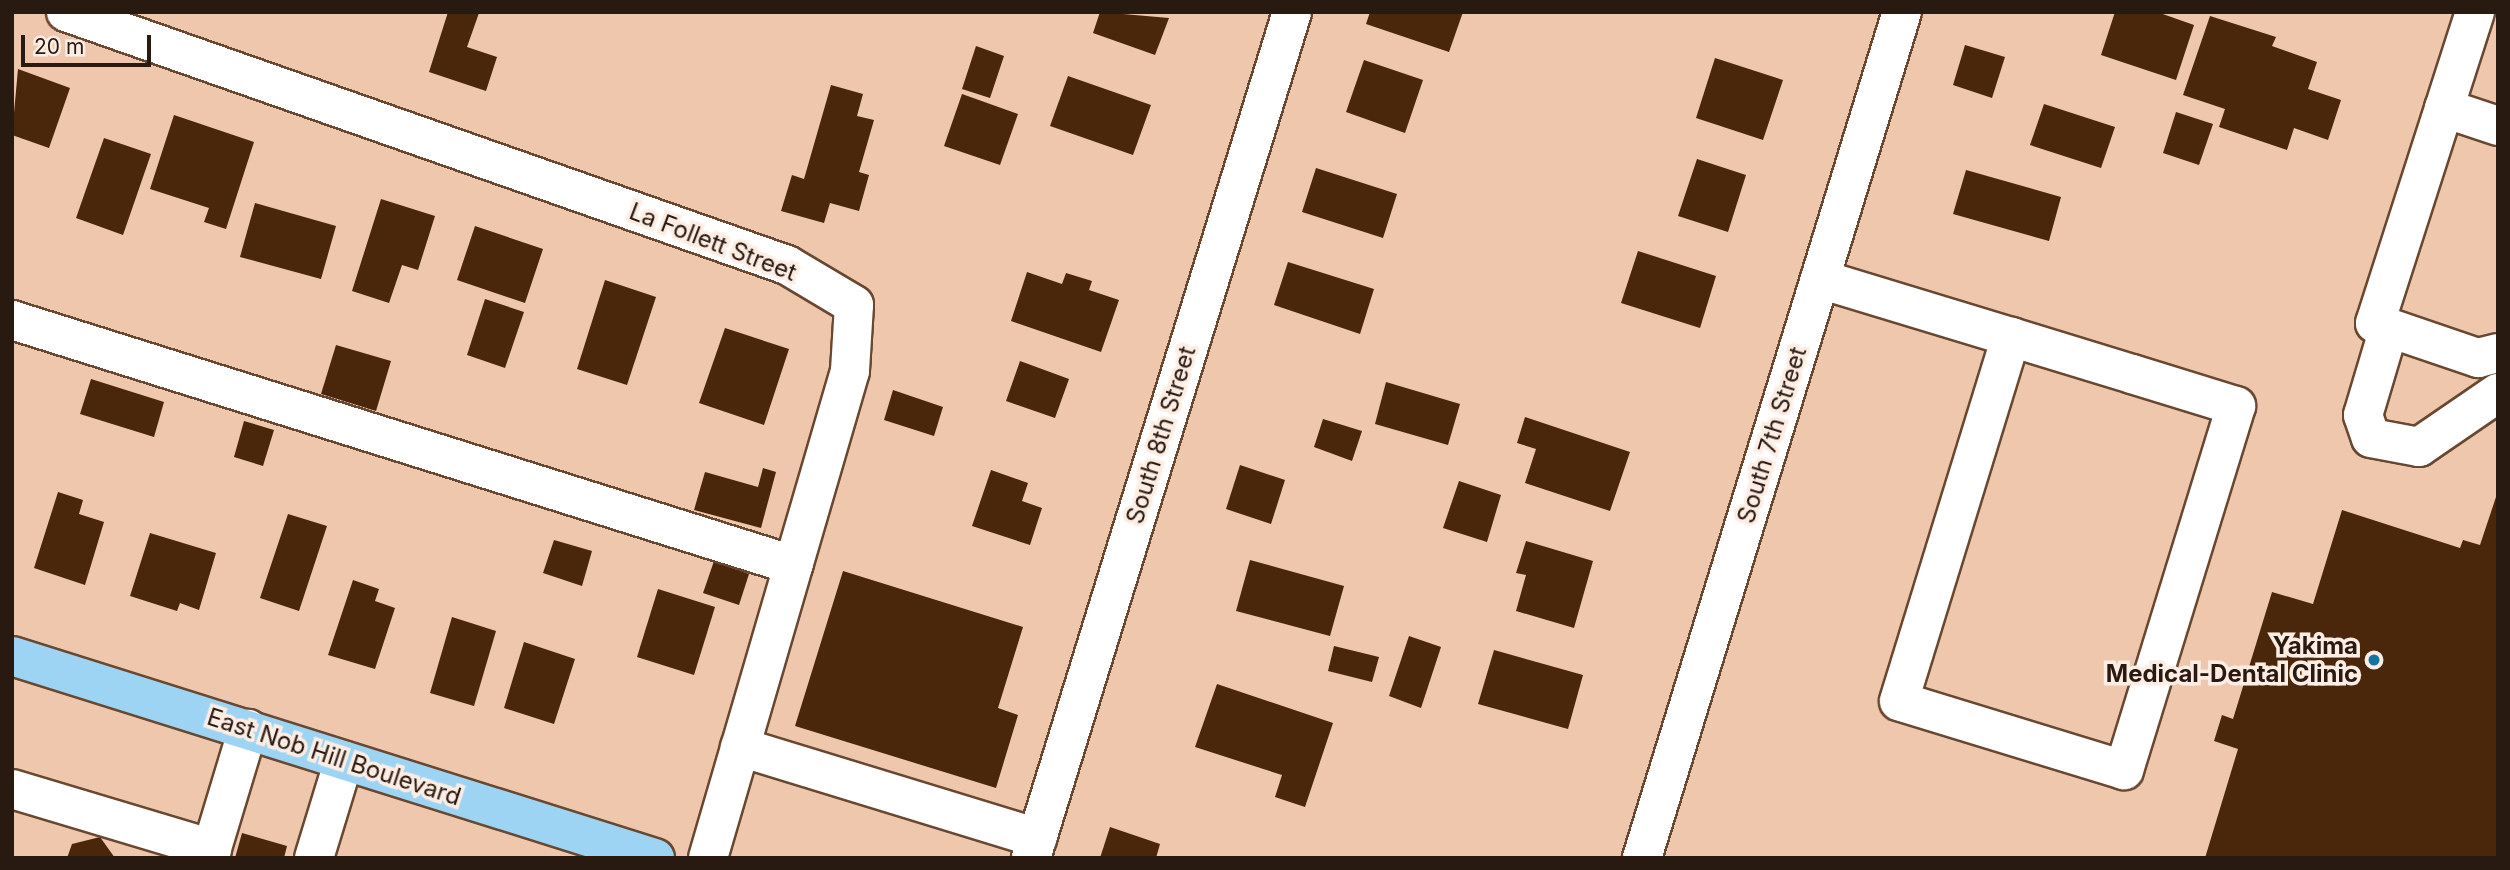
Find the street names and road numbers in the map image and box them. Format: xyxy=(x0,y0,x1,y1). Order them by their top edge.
street label: La Follett Street xyxy=(625,197,801,287)
street label: South 8th Street xyxy=(1120,343,1202,527)
street label: South 7th Street xyxy=(1731,343,1813,527)
street label: East Nob Hill Boulevard xyxy=(204,702,464,812)

